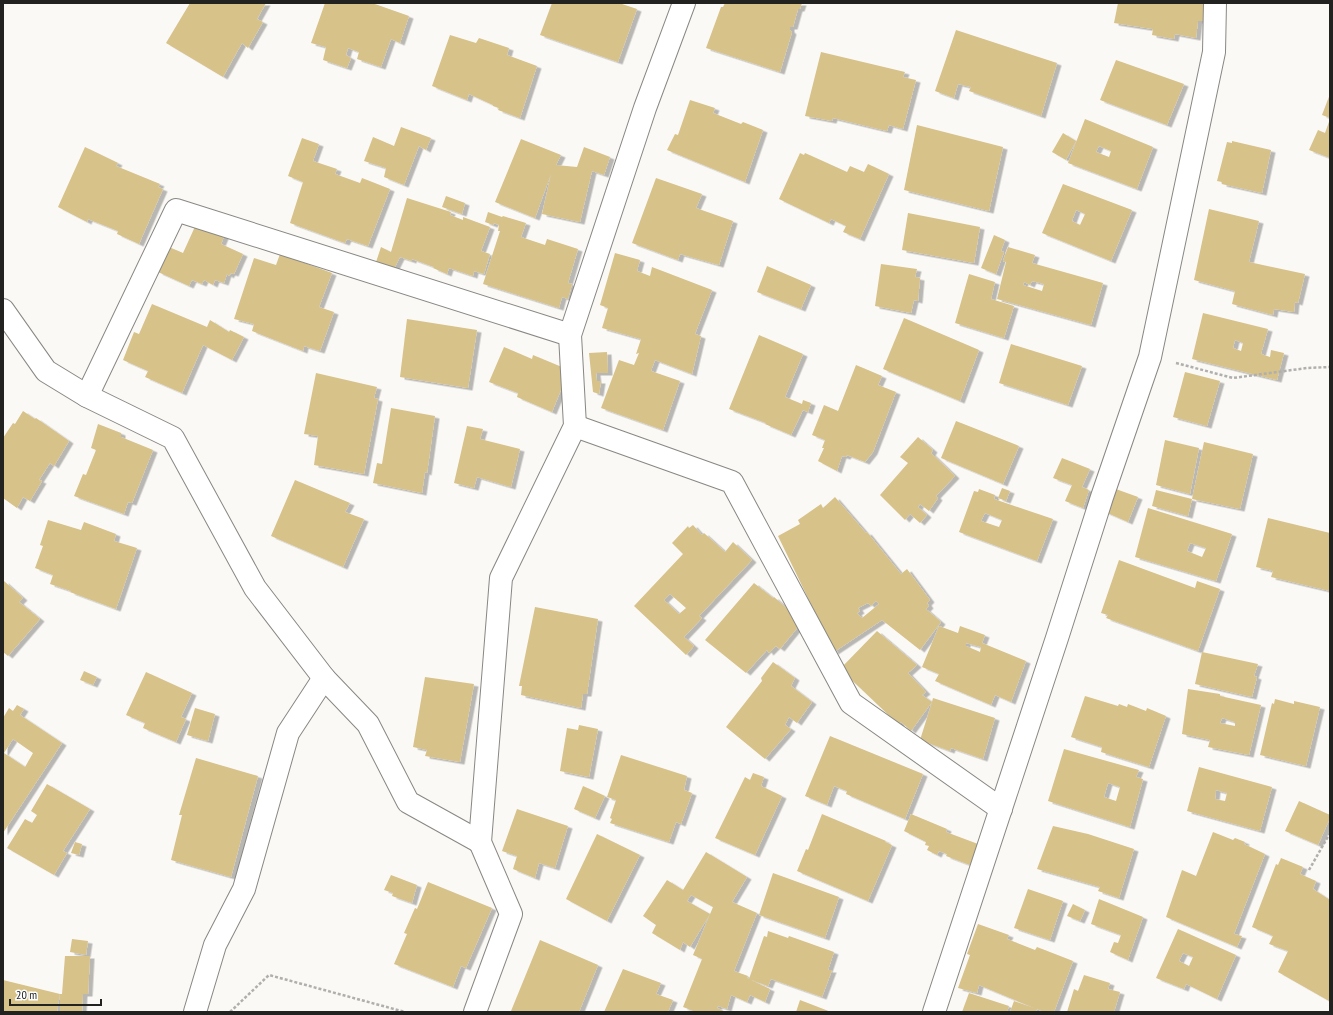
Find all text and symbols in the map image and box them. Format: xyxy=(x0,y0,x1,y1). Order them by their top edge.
scale bar xyxy=(10,981,101,1007)
text: 20 m xyxy=(16,987,37,1002)

